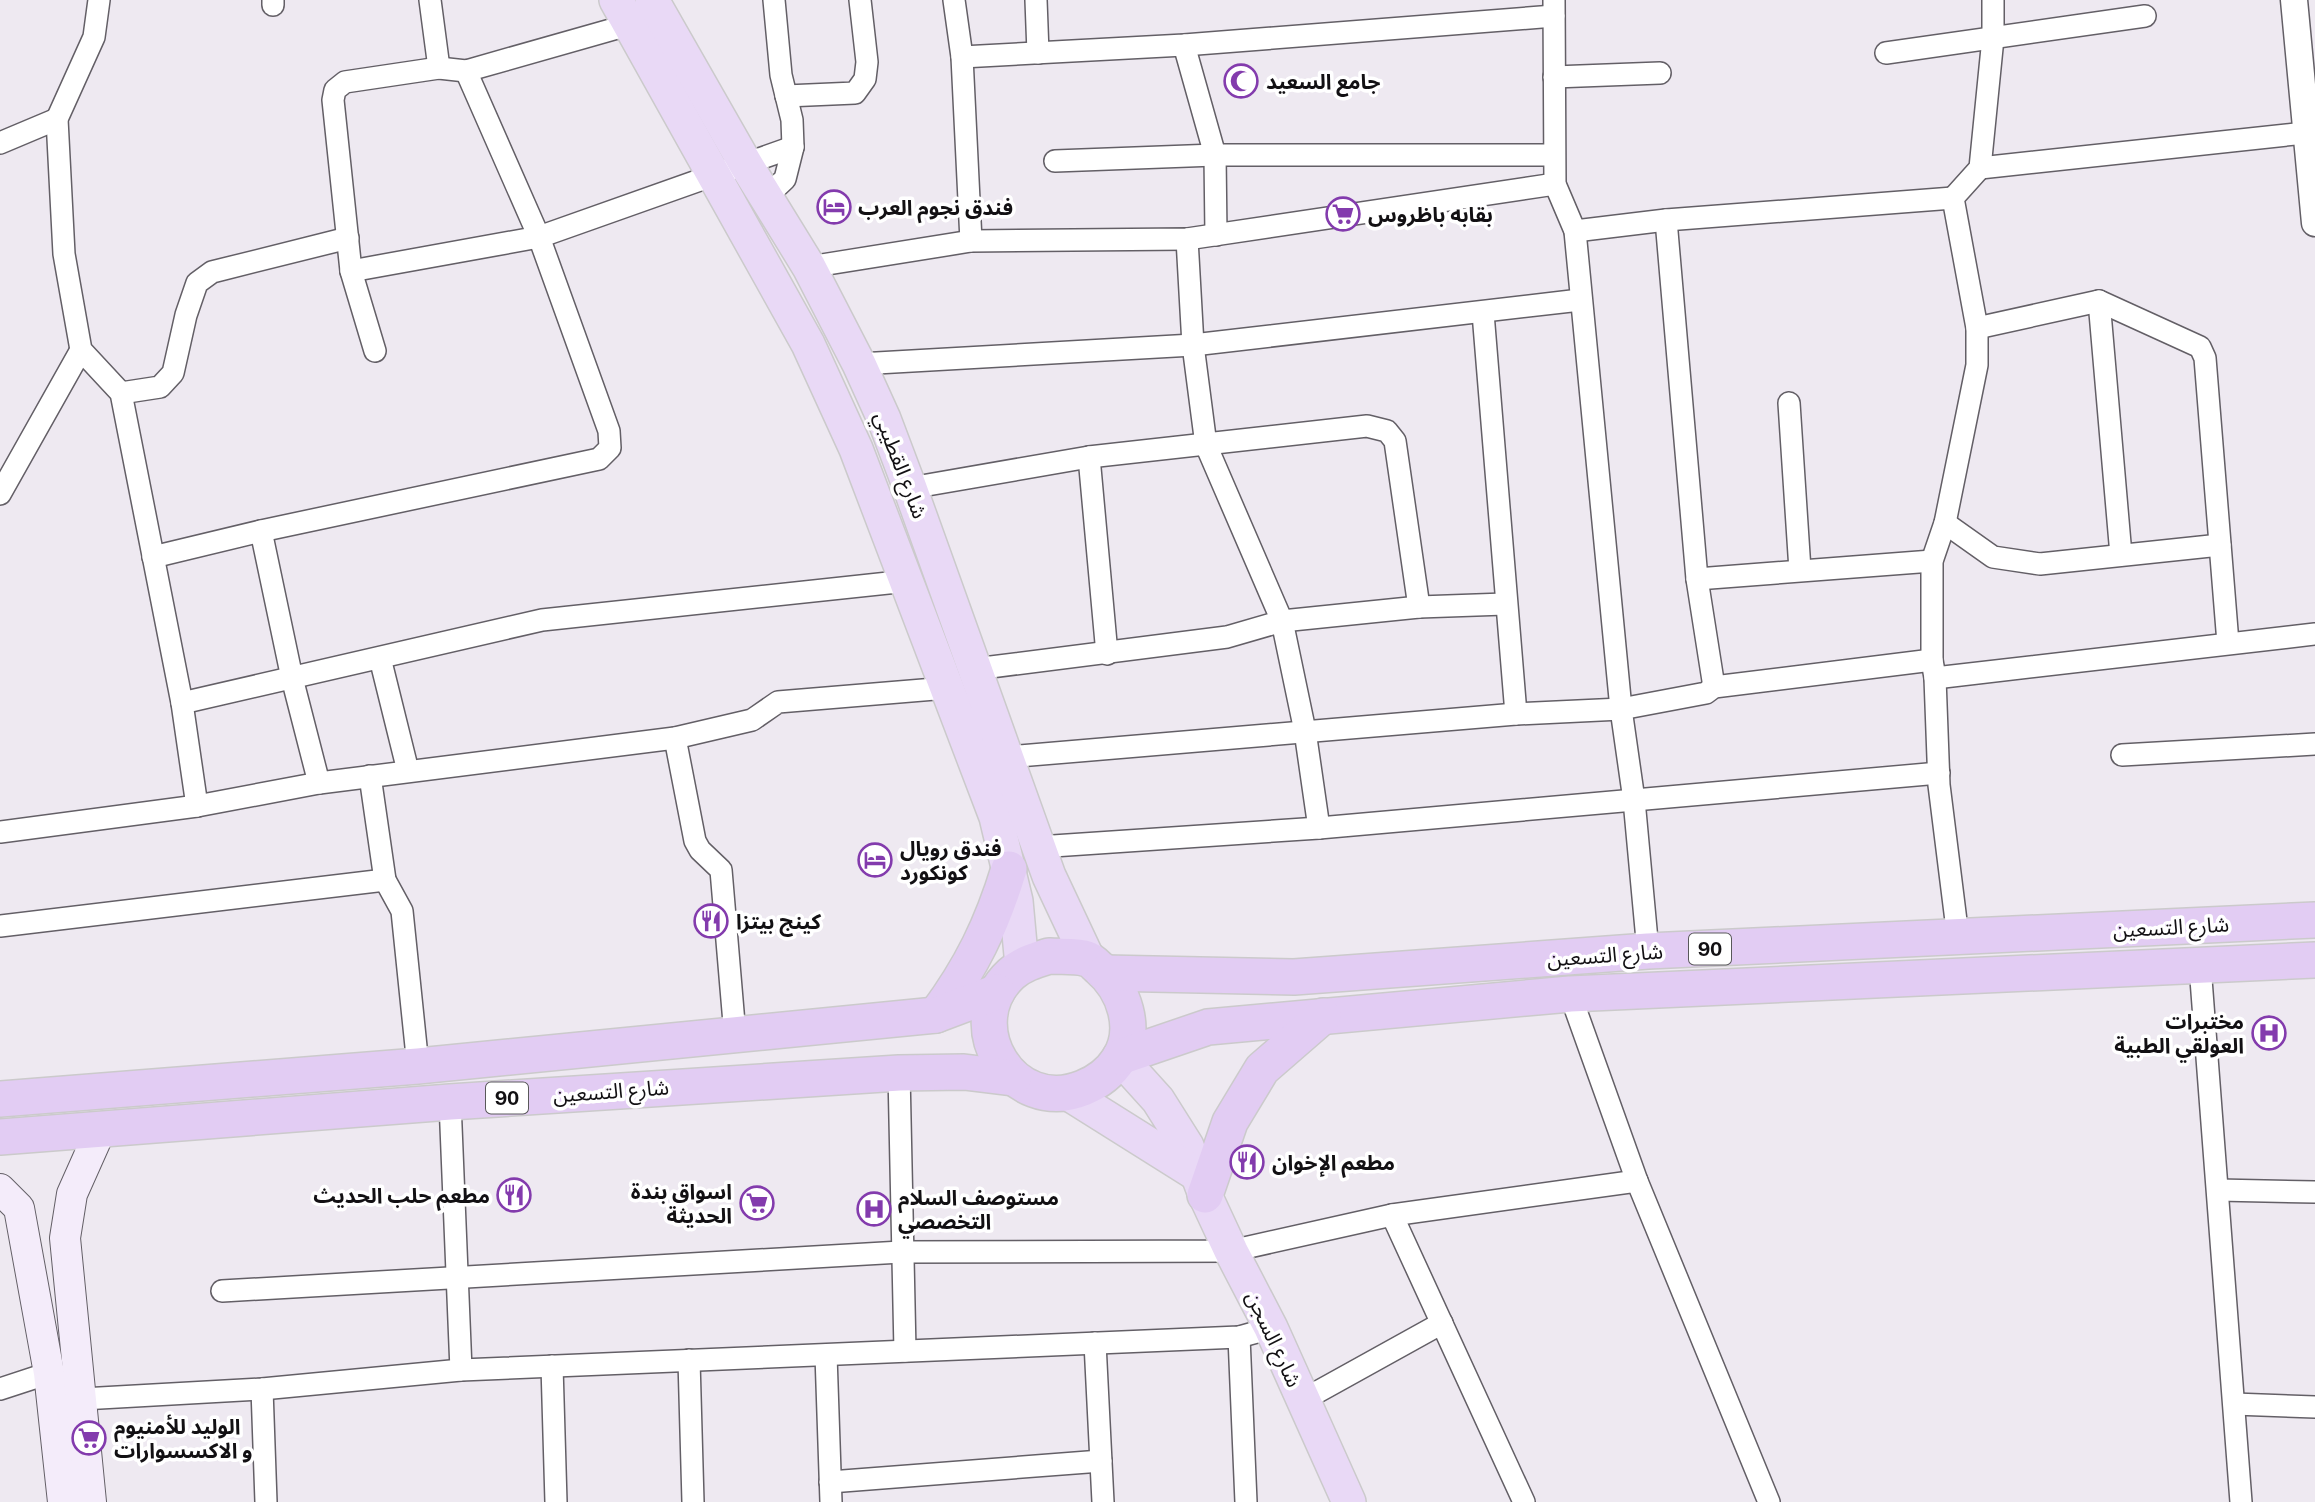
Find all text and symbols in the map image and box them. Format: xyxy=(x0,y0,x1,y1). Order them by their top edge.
mosque icon: جامع السعيد xyxy=(1222,62,1260,100)
place label: جامع السعيد xyxy=(1266,69,1380,97)
hotel icon: فندق نجوم العرب xyxy=(815,188,853,226)
place label: فندق نجوم العرب xyxy=(858,195,1013,224)
supermarket icon: بقابه باظروس xyxy=(1324,195,1362,233)
place label: بقابه باظروس xyxy=(1368,202,1493,227)
street label: شارع القطيبي xyxy=(866,408,933,523)
place label: فندق رويال كونكورد xyxy=(900,836,1002,885)
hotel icon: فندق رويال كونكورد xyxy=(856,841,894,879)
restaurant icon: كينج بيتزا xyxy=(692,902,730,940)
place label: كينج بيتزا xyxy=(736,909,821,937)
street label: شارع التسعين xyxy=(2112,911,2230,946)
road number: 90 xyxy=(1689,934,1731,965)
street label: شارع التسعين xyxy=(1546,938,1664,975)
place label: مختبرات العولقي الطبية xyxy=(2114,1009,2244,1062)
hospital icon: مختبرات العولقي الطبية xyxy=(2250,1014,2288,1052)
street label: شارع التسعين xyxy=(552,1074,670,1111)
road number: 90 xyxy=(486,1082,528,1114)
restaurant icon: مطعم الإخوان xyxy=(1228,1143,1266,1181)
place label: مطعم الإخوان xyxy=(1272,1150,1395,1178)
restaurant icon: مطعم حلب الحديث xyxy=(495,1176,533,1214)
place label: اسواق بندة الحديثة xyxy=(631,1179,732,1228)
place label: مطعم حلب الحديث xyxy=(313,1183,490,1211)
supermarket icon: اسواق بندة الحديثة xyxy=(738,1184,776,1222)
place label: مستوصف السلام التخصصي xyxy=(898,1185,1059,1238)
hospital icon: مستوصف السلام التخصصي xyxy=(855,1190,893,1228)
street label: شارع السجن xyxy=(1238,1287,1307,1392)
place label: الوليد للأمنيوم و الاكسسوارات xyxy=(114,1414,253,1463)
supermarket icon: الوليد للأمنيوم و الاكسسوارات xyxy=(70,1419,108,1457)

